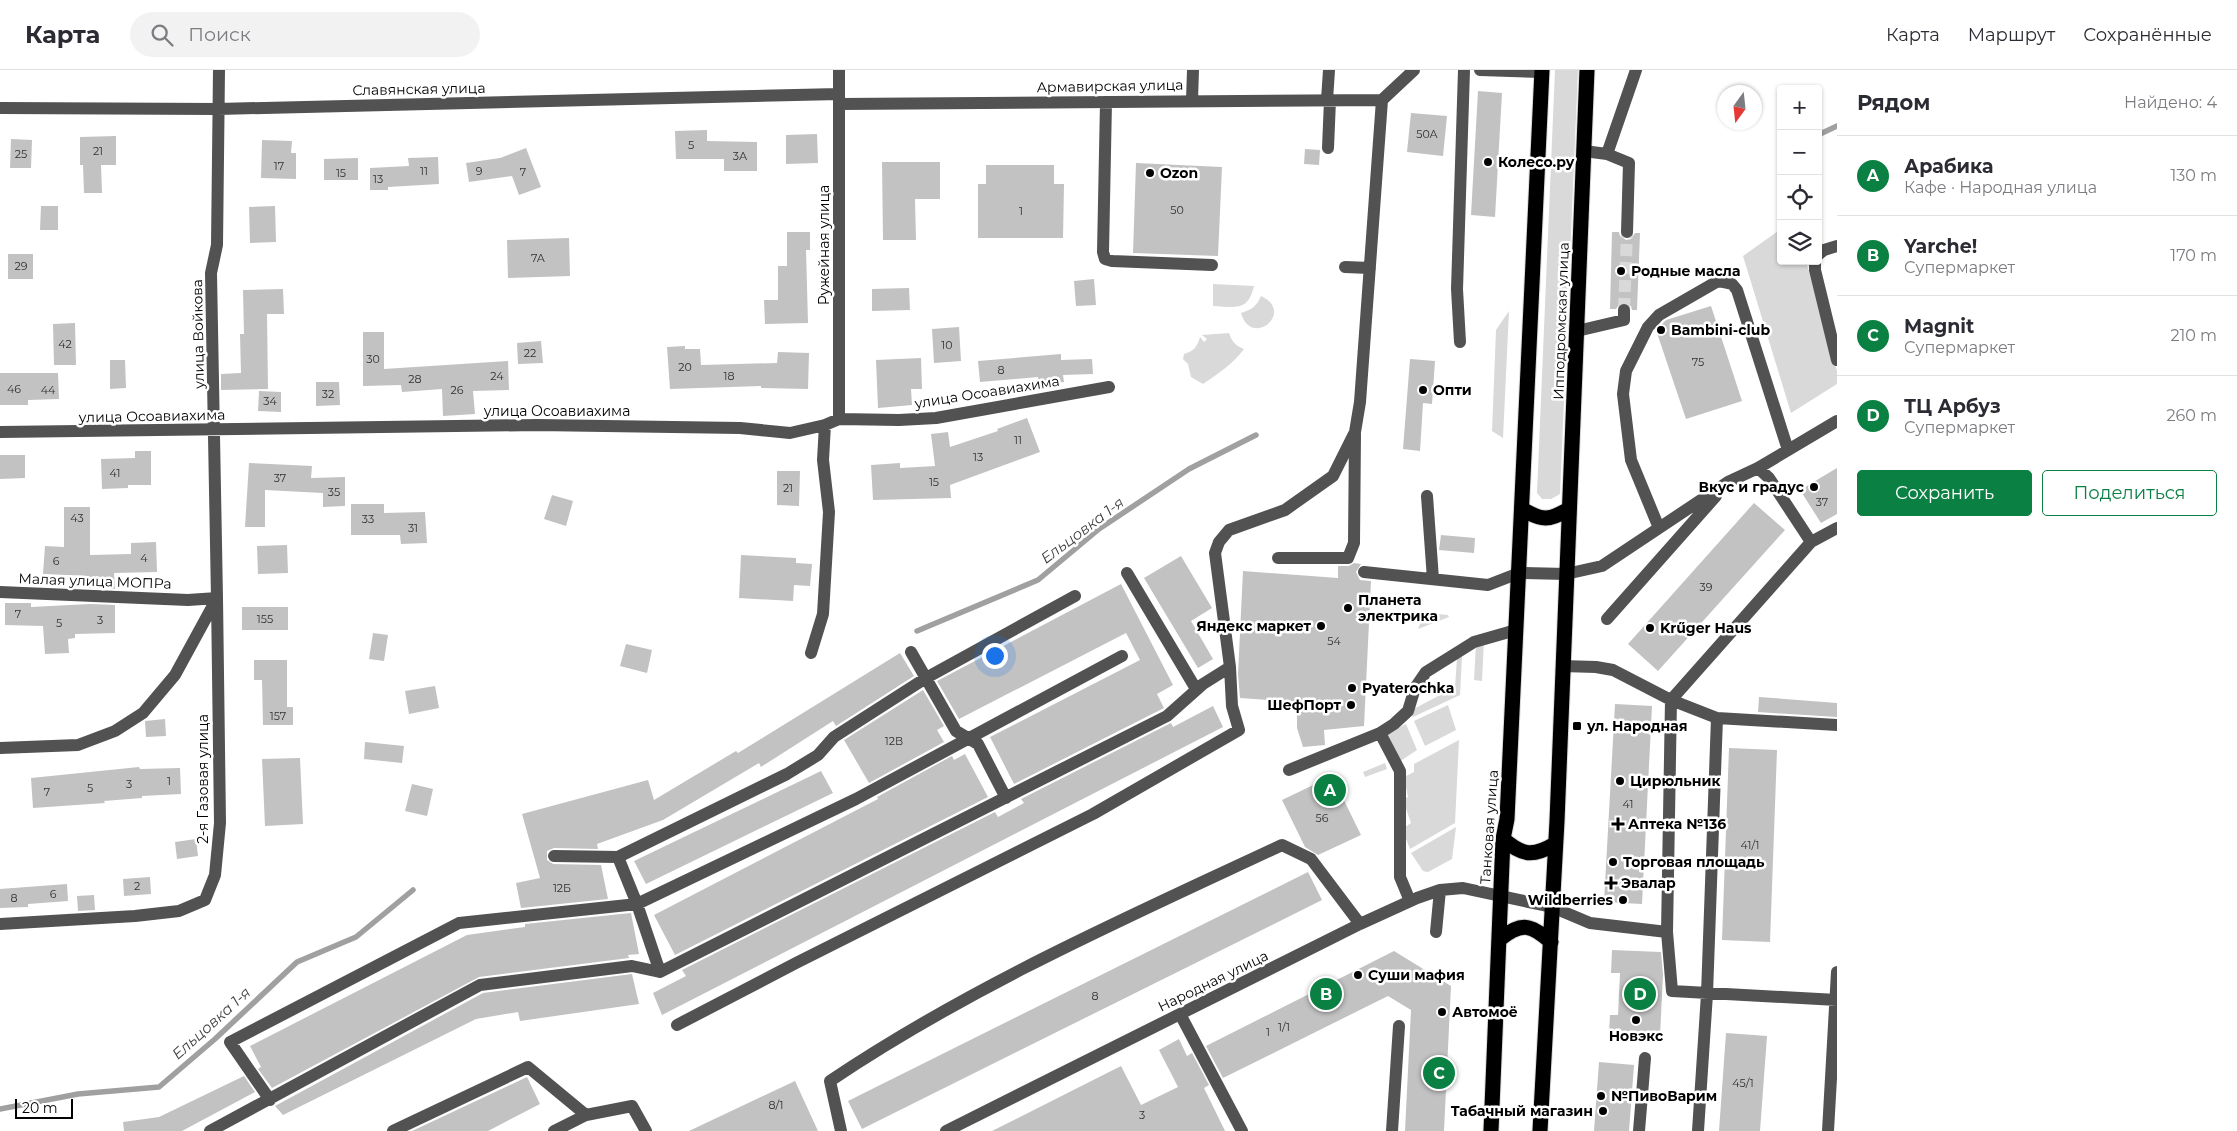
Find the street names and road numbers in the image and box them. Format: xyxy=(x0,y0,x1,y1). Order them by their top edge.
street label: Армавирская улица xyxy=(1036,76,1184,96)
street label: Славянская улица xyxy=(352,79,486,99)
street label: Ружейная улица xyxy=(815,185,833,305)
street label: Ипподромская улица xyxy=(1549,242,1573,400)
street label: улица Войкова xyxy=(188,279,208,390)
street label: улица Осоавиахима xyxy=(912,372,1061,413)
street label: улица Осоавиахима xyxy=(483,402,630,420)
street label: улица Осоавиахима xyxy=(78,406,225,426)
street label: Малая улица МОПРа xyxy=(18,569,172,593)
street label: 2-я Газовая улица xyxy=(194,714,212,844)
street label: Танковая улица xyxy=(1476,769,1502,885)
street label: Народная улица xyxy=(1155,946,1271,1016)

